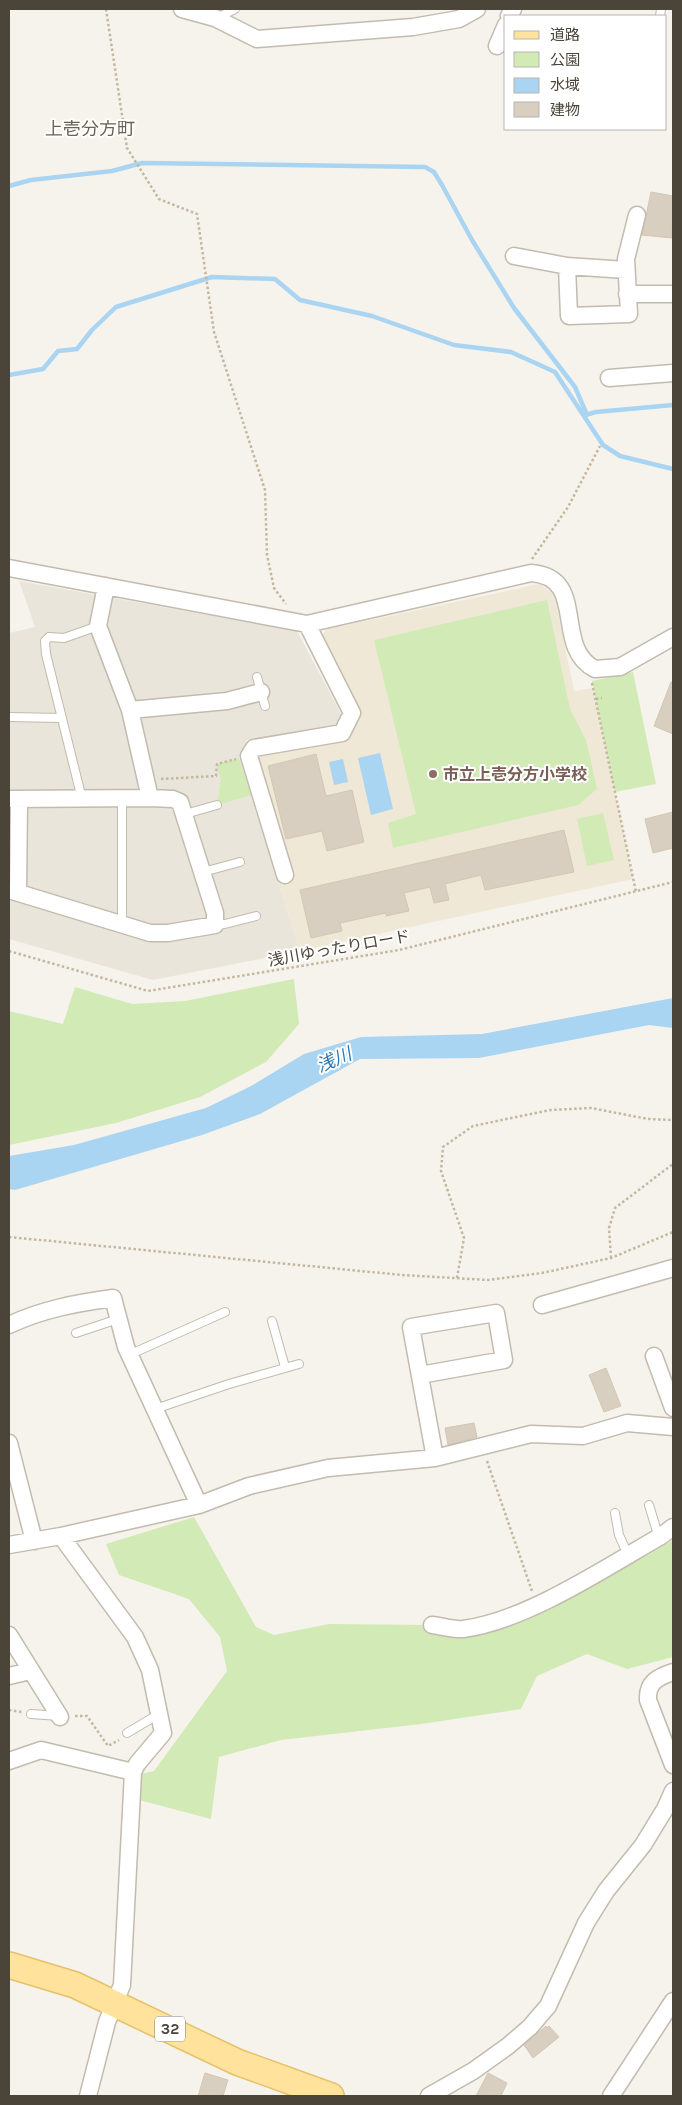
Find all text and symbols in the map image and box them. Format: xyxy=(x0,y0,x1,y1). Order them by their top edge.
legend xyxy=(504,15,667,130)
text: 道路 xyxy=(550,26,580,44)
text: 公園 xyxy=(550,51,580,69)
text: 水域 xyxy=(550,76,580,94)
text: 建物 xyxy=(550,101,580,119)
district label: 上壱分方町 xyxy=(45,118,135,140)
place label: 市立上壱分方小学校 xyxy=(443,765,587,784)
marker: 市立上壱分方小学校 xyxy=(427,768,439,780)
street label: 浅川ゆったりロード xyxy=(266,926,412,970)
water label: 浅川 xyxy=(313,1042,357,1077)
road number: 32 xyxy=(155,2016,185,2042)

